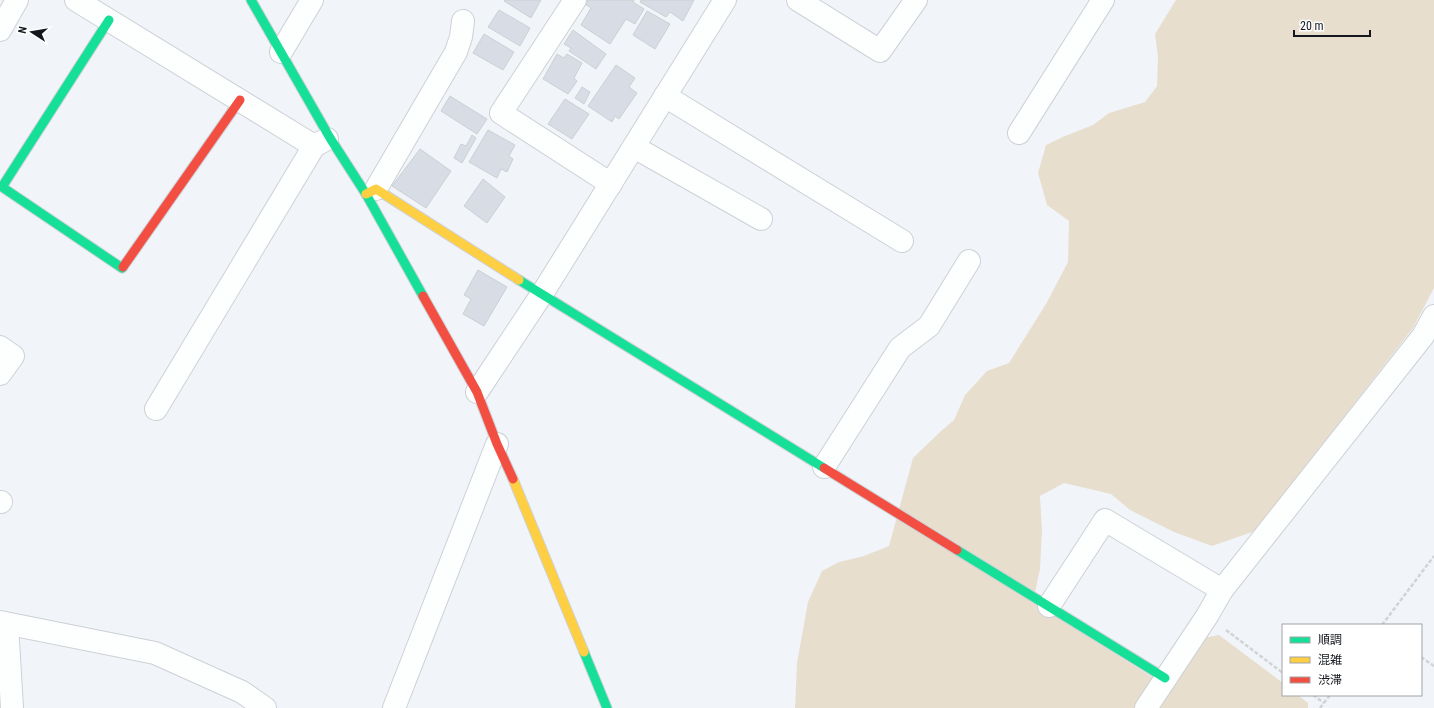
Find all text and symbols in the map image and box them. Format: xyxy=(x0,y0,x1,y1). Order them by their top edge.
north arrow xyxy=(12,12,52,52)
scale bar xyxy=(1294,12,1370,38)
text: 20 m xyxy=(1300,19,1324,33)
text: N xyxy=(16,25,30,35)
legend xyxy=(1282,624,1422,696)
text: 順調 xyxy=(1318,633,1342,647)
text: 混雑 xyxy=(1318,653,1342,667)
text: 渋滞 xyxy=(1318,673,1342,687)

